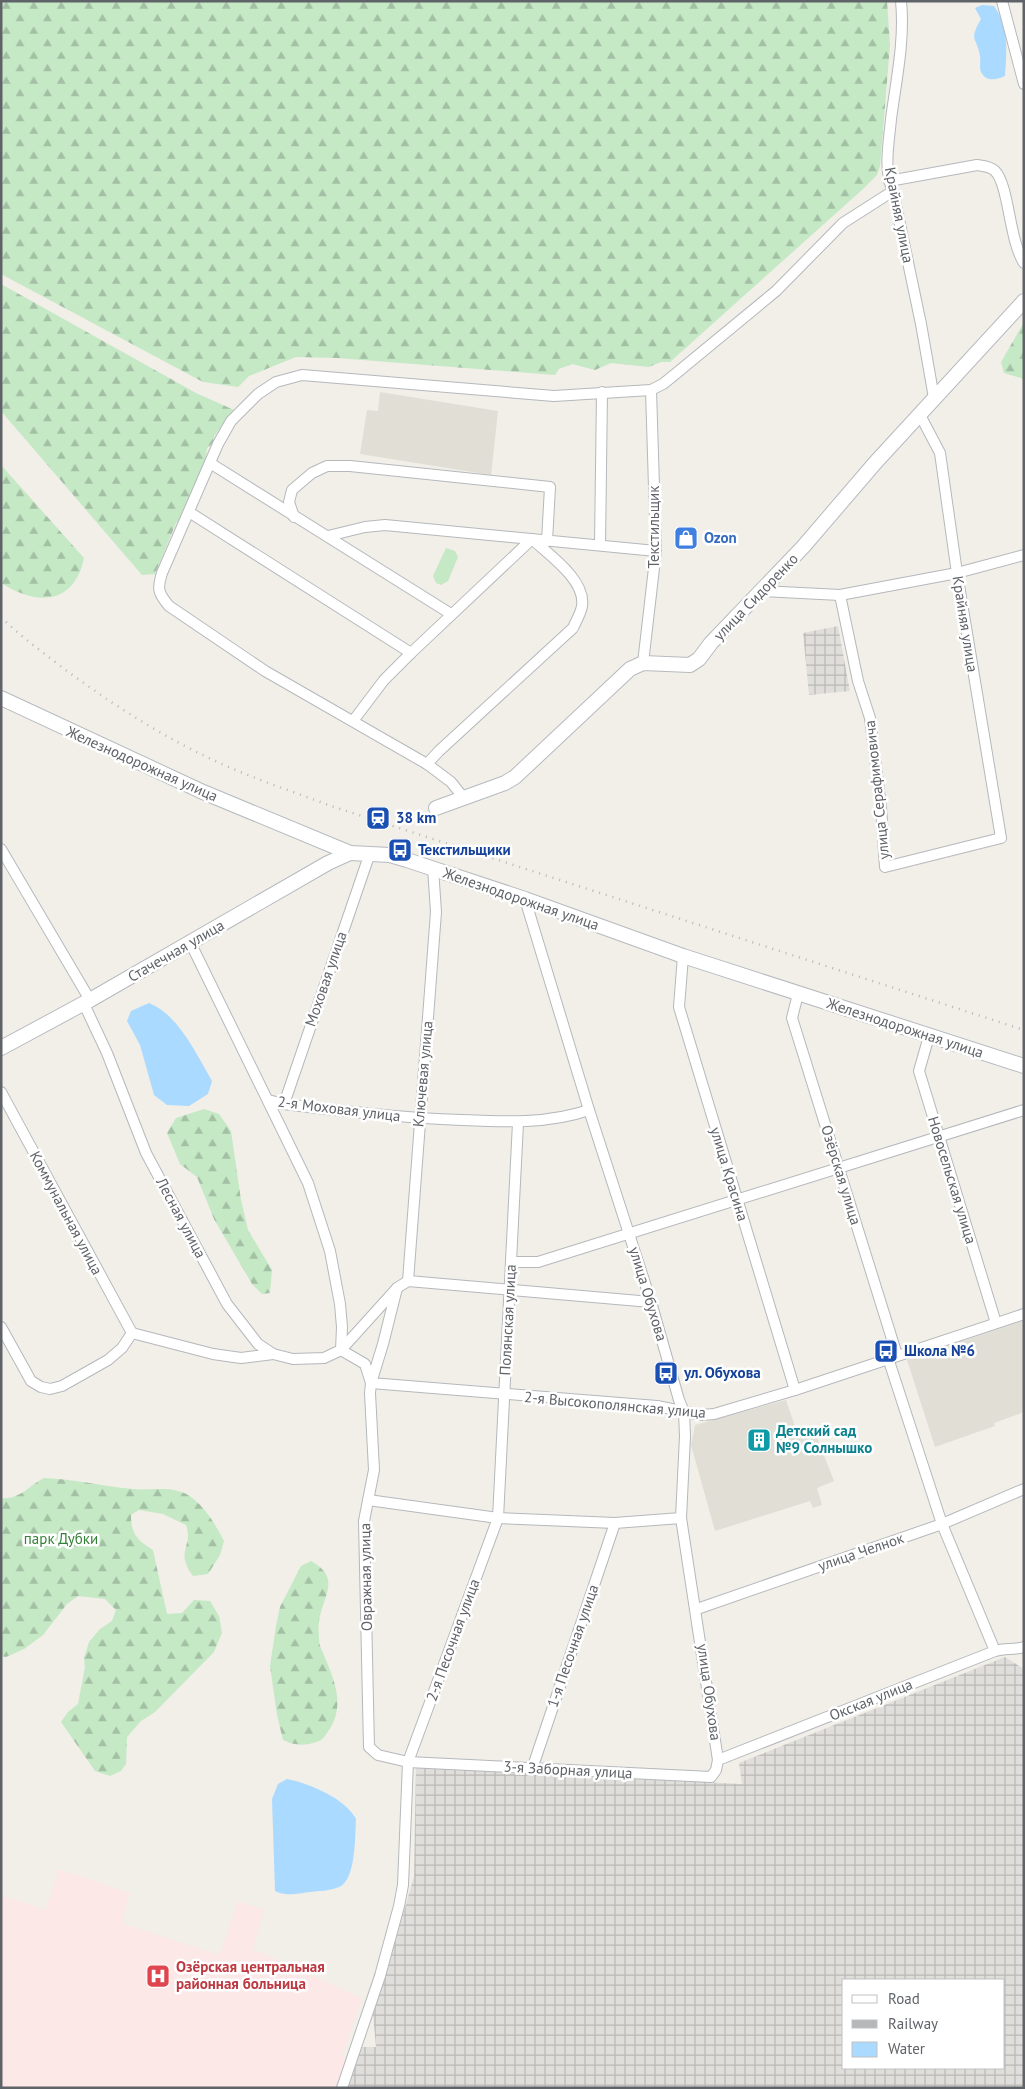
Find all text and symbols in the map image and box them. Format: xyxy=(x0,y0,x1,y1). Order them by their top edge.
street label: Крайняя улица xyxy=(881,165,918,265)
street label: Текстильщик xyxy=(644,485,663,568)
shop icon: Ozon xyxy=(673,525,699,551)
place label: Ozon xyxy=(704,528,737,547)
street label: улица Сидоренко xyxy=(709,549,802,644)
street label: Крайняя улица xyxy=(948,574,982,674)
street label: улица Серафимовича xyxy=(860,719,893,861)
street label: Железнодорожная улица xyxy=(63,721,221,806)
station icon: 38 km xyxy=(365,805,391,831)
place label: 38 km xyxy=(396,808,436,827)
bus stop icon: Текстильщики xyxy=(387,837,413,863)
place label: Текстильщики xyxy=(418,840,511,859)
street label: Железнодорожная улица xyxy=(440,863,602,934)
street label: Стачечная улица xyxy=(124,915,227,986)
street label: Моховая улица xyxy=(300,929,351,1029)
street label: Железнодорожная улица xyxy=(823,993,986,1062)
street label: Ключевая улица xyxy=(408,1020,437,1128)
street label: 2-я Моховая улица xyxy=(276,1092,402,1125)
street label: Новосельская улица xyxy=(924,1114,981,1246)
street label: Озёрская улица xyxy=(817,1123,866,1227)
street label: улица Красина xyxy=(706,1125,753,1223)
street label: Коммунальная улица xyxy=(26,1148,107,1278)
street label: Лесная улица xyxy=(152,1173,211,1261)
street label: улица Обухова xyxy=(625,1244,672,1343)
street label: Полянская улица xyxy=(495,1264,520,1376)
bus stop icon: Школа №6 xyxy=(873,1338,899,1364)
place label: Школа №6 xyxy=(904,1341,975,1360)
bus stop icon: ул. Обухова xyxy=(653,1360,679,1386)
place label: ул. Обухова xyxy=(683,1363,761,1382)
street label: 2-я Высокополянская улица xyxy=(523,1387,707,1422)
place label: Детский сад №9 Солнышко xyxy=(776,1421,872,1457)
building icon: Детский сад №9 Солнышко xyxy=(746,1427,772,1453)
street label: Овражная улица xyxy=(355,1523,376,1631)
street label: улица Челнок xyxy=(815,1528,907,1575)
park label: парк Дубки xyxy=(24,1529,98,1548)
street label: 2-я Песочная улица xyxy=(422,1576,483,1704)
street label: 1-я Песочная улица xyxy=(543,1582,602,1710)
street label: улица Обухова xyxy=(693,1642,726,1742)
street label: Окская улица xyxy=(826,1674,915,1725)
street label: 3-я Заборная улица xyxy=(503,1757,633,1782)
place label: Озёрская центральная районная больница xyxy=(176,1957,325,1993)
hospital icon: Озёрская центральная районная больница xyxy=(145,1963,171,1989)
legend xyxy=(842,1979,1005,2069)
text: Road xyxy=(888,1989,920,2008)
text: Railway xyxy=(888,2014,938,2033)
text: Water xyxy=(888,2039,925,2058)

